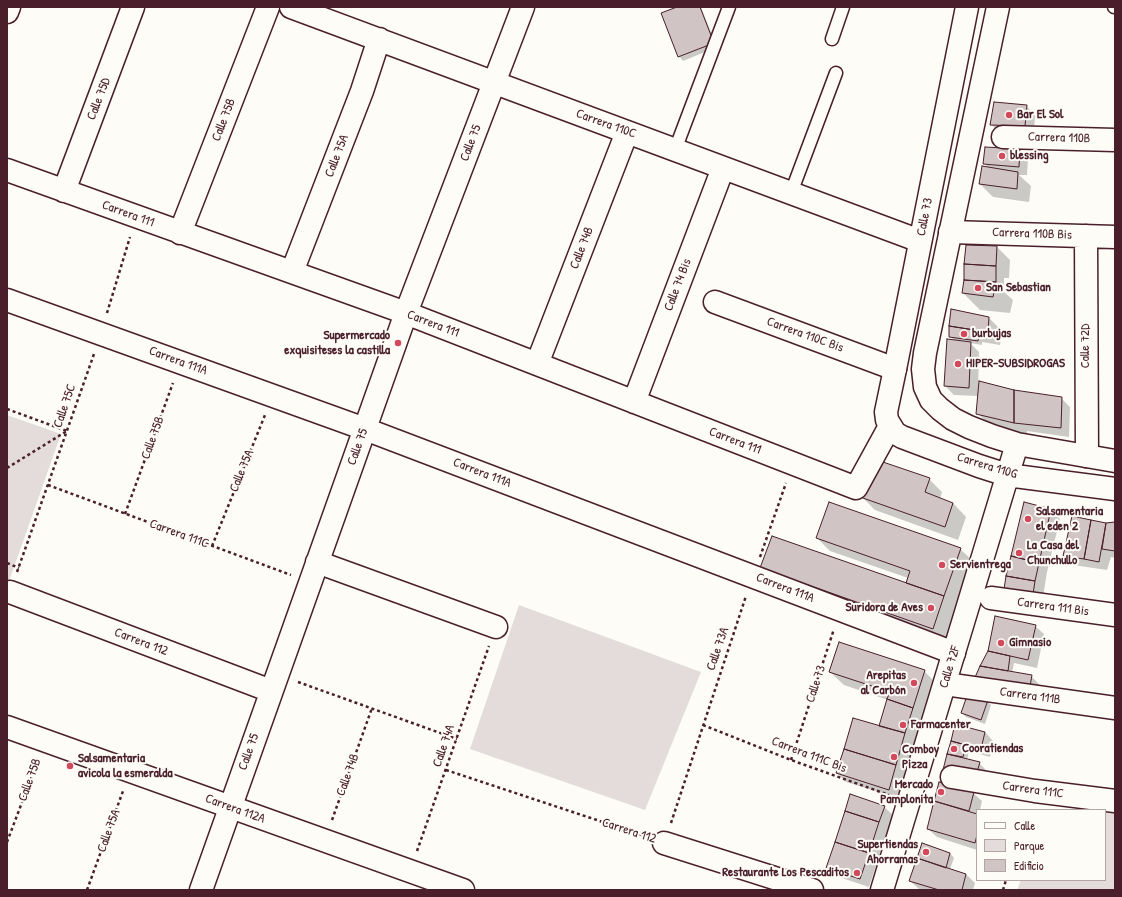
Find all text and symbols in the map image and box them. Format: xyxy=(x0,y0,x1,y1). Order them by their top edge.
street label: Calle 75D xyxy=(84,76,114,122)
street label: Calle 75B xyxy=(209,96,239,144)
street label: Carrera 110C xyxy=(574,106,638,142)
place label: Bar El Sol xyxy=(1017,107,1064,123)
marker: Bar El Sol xyxy=(1004,110,1014,120)
street label: Calle 75 xyxy=(457,123,485,163)
street label: Carrera 110B xyxy=(1028,129,1090,147)
street label: Calle 75A xyxy=(322,133,352,179)
place label: blessing xyxy=(1010,148,1049,164)
marker: blessing xyxy=(997,151,1007,161)
street label: Carrera 111 xyxy=(100,197,156,231)
street label: Calle 73 xyxy=(914,197,936,237)
street label: Calle 74B xyxy=(567,225,597,271)
street label: Carrera 110B Bis xyxy=(992,225,1072,243)
street label: Calle 74 Bis xyxy=(661,257,695,313)
place label: San Sebastian xyxy=(986,280,1051,296)
marker: San Sebastian xyxy=(973,283,983,293)
street label: Carrera 111 xyxy=(405,307,461,341)
street label: Carrera 110C Bis xyxy=(765,314,845,356)
street label: Calle 72D xyxy=(1078,324,1094,368)
place label: burbujas xyxy=(972,326,1011,342)
place label: Supermercado exquisiteses la castilla xyxy=(284,328,390,359)
marker: burbujas xyxy=(959,329,969,339)
marker: Supermercado exquisiteses la castilla xyxy=(393,338,403,348)
street label: Carrera 111A xyxy=(147,343,209,379)
place label: HIPER-SUBSIDROGAS xyxy=(966,356,1065,372)
marker: HIPER-SUBSIDROGAS xyxy=(953,359,963,369)
street label: Calle 75C xyxy=(50,382,80,430)
street label: Calle 75B xyxy=(138,414,168,462)
street label: Carrera 111 xyxy=(707,424,763,458)
street label: Calle 75 xyxy=(344,427,372,467)
street label: Calle 75A xyxy=(226,448,258,494)
street label: Carrera 110G xyxy=(955,449,1019,483)
street label: Carrera 111A xyxy=(451,455,513,491)
place label: Salsamentaria el eden 2 xyxy=(1036,504,1103,535)
marker: Salsamentaria el eden 2 xyxy=(1023,514,1033,524)
street label: Carrera 111C xyxy=(147,516,211,552)
place label: La Casa del Chunchullo xyxy=(1027,538,1079,569)
marker: La Casa del Chunchullo xyxy=(1014,548,1024,558)
place label: Servientrega xyxy=(950,557,1011,573)
marker: Servientrega xyxy=(937,560,947,570)
street label: Carrera 111A xyxy=(754,570,816,606)
street label: Carrera 111 Bis xyxy=(1016,594,1090,620)
place label: Suridora de Aves xyxy=(846,600,923,616)
marker: Suridora de Aves xyxy=(926,603,936,613)
street label: Carrera 112 xyxy=(112,625,170,659)
street label: Calle 73A xyxy=(703,625,733,673)
place label: Gimnasio xyxy=(1009,635,1051,651)
marker: Gimnasio xyxy=(996,638,1006,648)
street label: Calle 72F xyxy=(936,644,964,690)
street label: Calle 73 xyxy=(803,663,829,705)
place label: Arepitas al Carbón xyxy=(861,668,906,699)
marker: Arepitas al Carbón xyxy=(909,678,919,688)
street label: Carrera 111B xyxy=(999,684,1061,708)
place label: Farmacenter xyxy=(911,717,971,733)
marker: Farmacenter xyxy=(898,720,908,730)
street label: Calle 74A xyxy=(430,723,458,769)
street label: Calle 75 xyxy=(235,732,263,772)
street label: Carrera 111C Bis xyxy=(769,734,849,776)
place label: Cooratiendas xyxy=(962,741,1023,757)
place label: Comboy Pizza xyxy=(902,742,939,773)
marker: Cooratiendas xyxy=(949,744,959,754)
place label: Salsamentaria avicola la esmeralda xyxy=(78,751,172,782)
street label: Calle 74B xyxy=(333,752,363,798)
marker: Comboy Pizza xyxy=(889,752,899,762)
street label: Calle 75B xyxy=(15,756,45,804)
marker: Salsamentaria avicola la esmeralda xyxy=(65,761,75,771)
place label: Mercado Pamplonita xyxy=(880,777,933,808)
street label: Carrera 111C xyxy=(1001,778,1065,802)
marker: Mercado Pamplonita xyxy=(936,787,946,797)
street label: Carrera 112A xyxy=(203,791,267,827)
street label: Calle 75A xyxy=(94,808,124,854)
legend xyxy=(976,809,1106,881)
street label: Carrera 112 xyxy=(600,815,658,847)
text: Calle xyxy=(1014,817,1035,834)
place label: Supertiendas Ahorramas xyxy=(857,837,918,868)
text: Parque xyxy=(1014,837,1044,854)
marker: Supertiendas Ahorramas xyxy=(921,847,931,857)
text: Edificio xyxy=(1014,857,1044,874)
place label: Restaurante Los Pescaditos xyxy=(722,865,849,881)
marker: Restaurante Los Pescaditos xyxy=(852,868,862,878)

